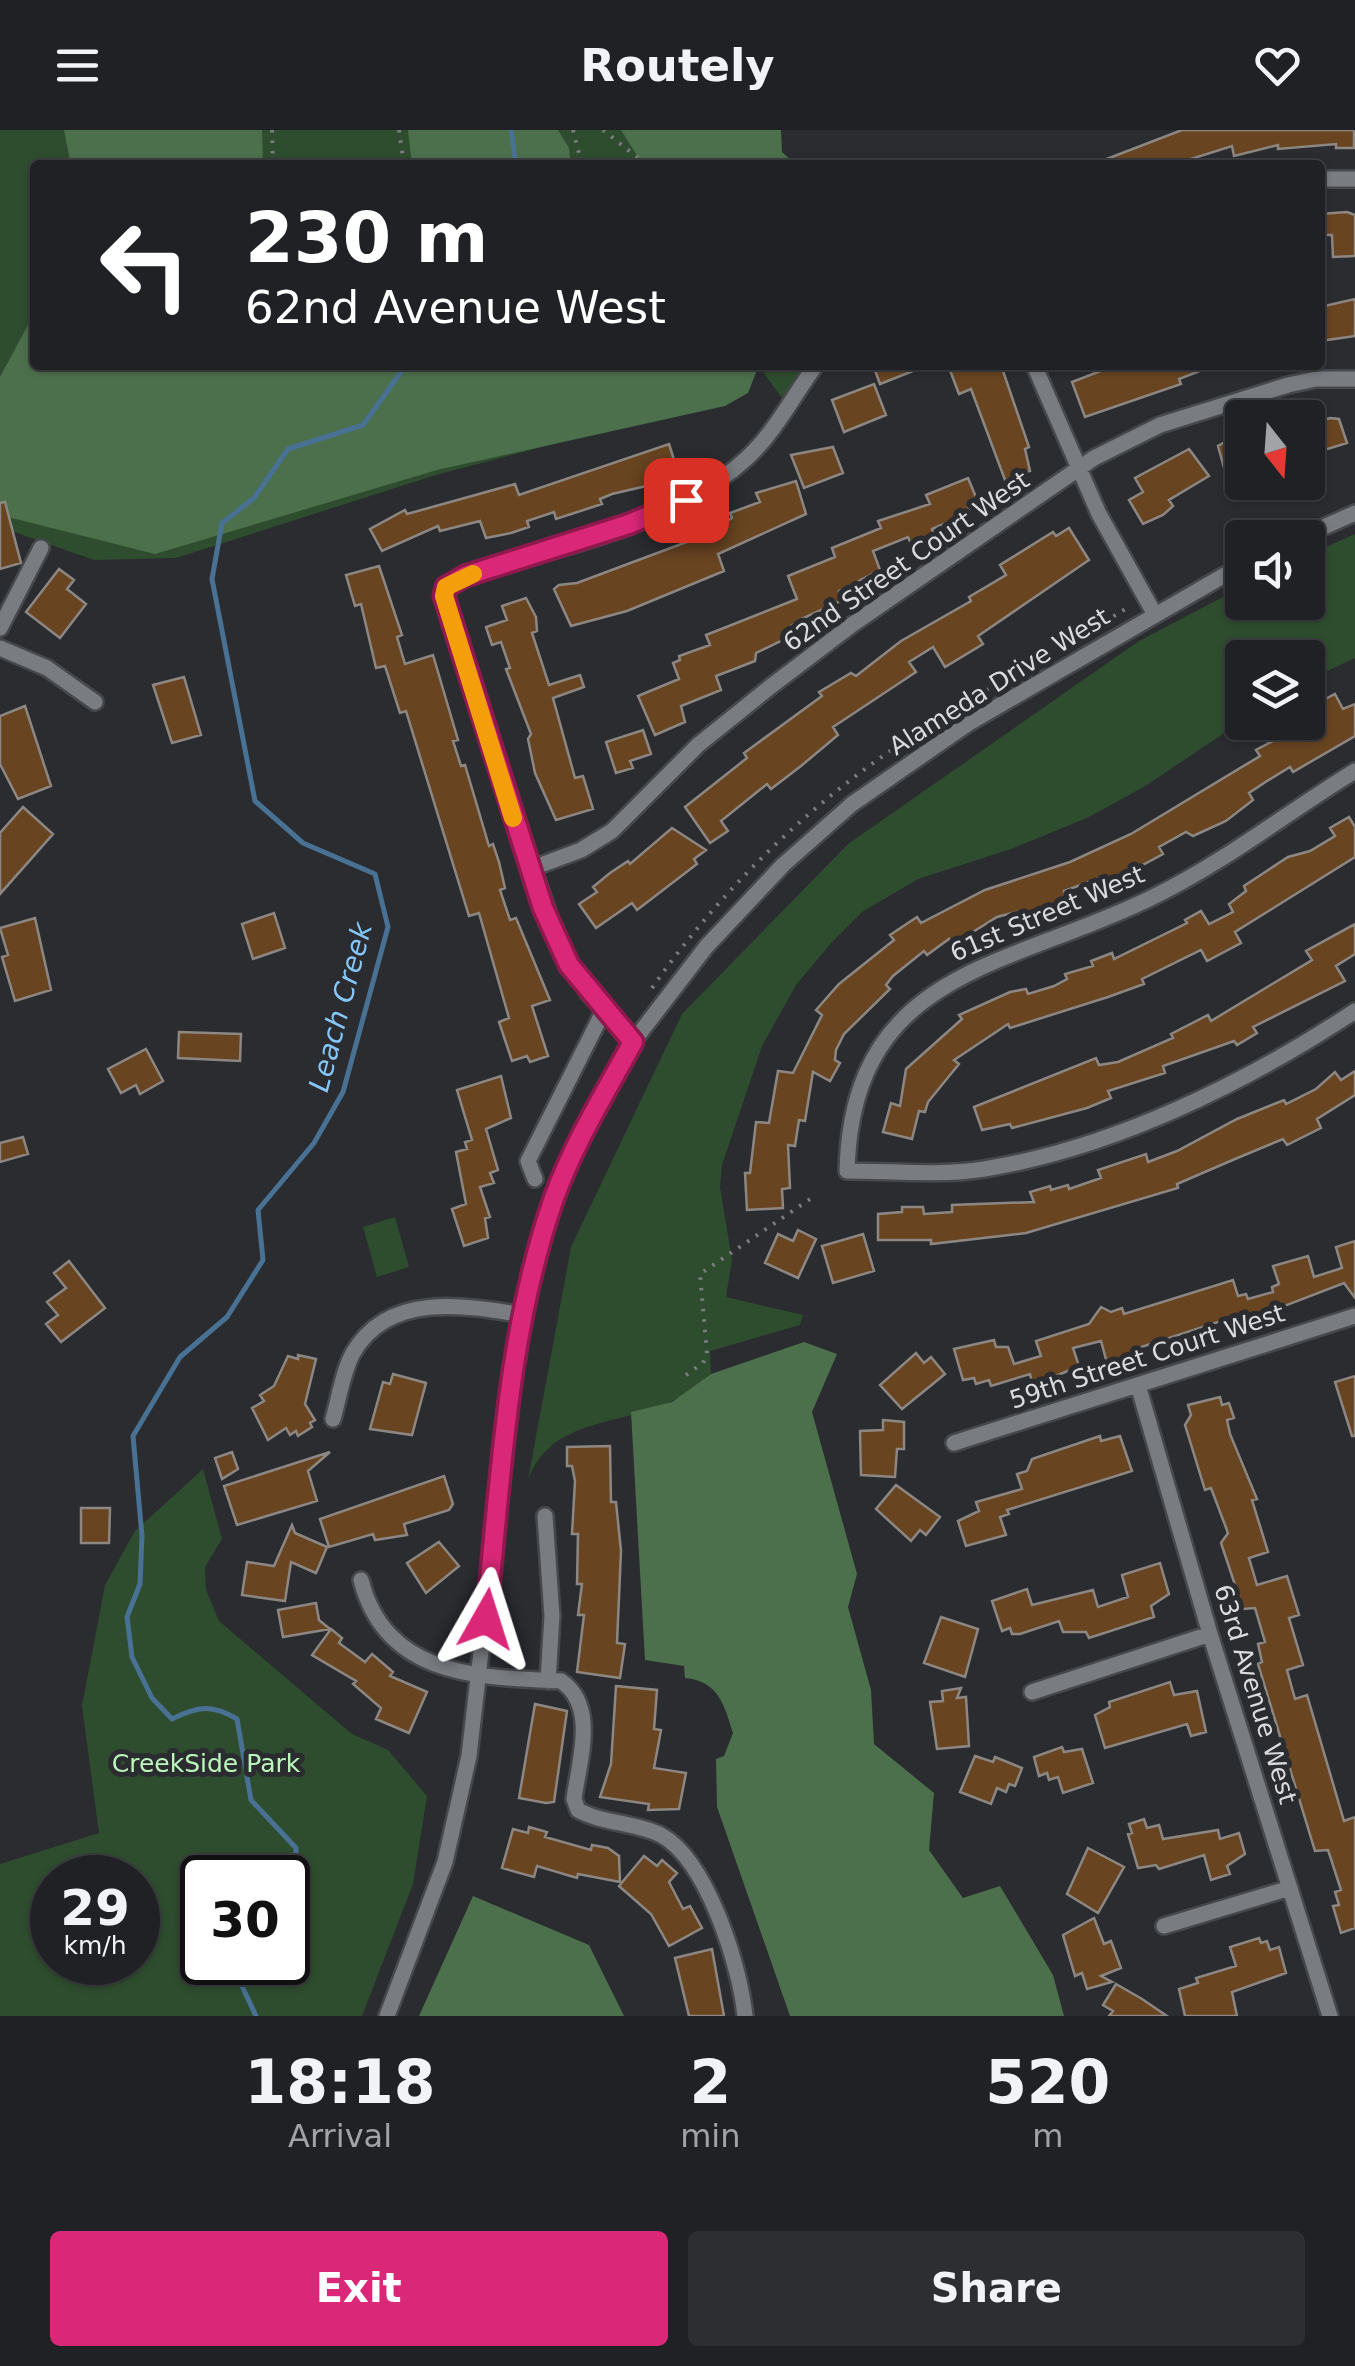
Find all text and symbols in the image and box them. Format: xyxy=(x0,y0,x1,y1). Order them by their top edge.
icon: menu xyxy=(50,38,105,93)
icon: heart xyxy=(1250,38,1305,93)
text: Routely xyxy=(580,39,775,92)
text: 230 m xyxy=(245,197,488,279)
icon: left xyxy=(80,200,210,330)
text: 62nd Avenue West xyxy=(245,281,666,334)
north arrow xyxy=(1225,400,1325,500)
map controls xyxy=(1225,400,1325,740)
pin xyxy=(644,458,729,543)
street label: 62nd Street Court West xyxy=(778,465,1035,657)
icon: arrive xyxy=(659,473,714,528)
button: sound xyxy=(1225,520,1325,620)
street label: Alameda Drive West xyxy=(884,602,1115,761)
button: layers xyxy=(1225,640,1325,740)
street label: 61st Street West xyxy=(946,859,1149,967)
water label: Leach Creek xyxy=(302,917,379,1095)
street label: 59th Street Court West xyxy=(1006,1298,1288,1415)
position arrow xyxy=(434,1567,538,1671)
street label: 63rd Avenue West xyxy=(1208,1581,1303,1807)
park label: CreekSide Park xyxy=(112,1749,301,1778)
speed limit sign: 30 xyxy=(180,1855,310,1985)
text: 29 xyxy=(60,1879,130,1937)
text: km/h xyxy=(63,1931,127,1960)
text: 18:18 xyxy=(245,2047,436,2117)
text: 2 xyxy=(689,2047,731,2117)
text: 520 xyxy=(985,2047,1110,2117)
text: Arrival xyxy=(288,2117,392,2155)
text: min xyxy=(680,2117,741,2155)
text: m xyxy=(1032,2117,1063,2155)
button: Exit xyxy=(50,2231,668,2346)
button: Share xyxy=(688,2231,1305,2346)

